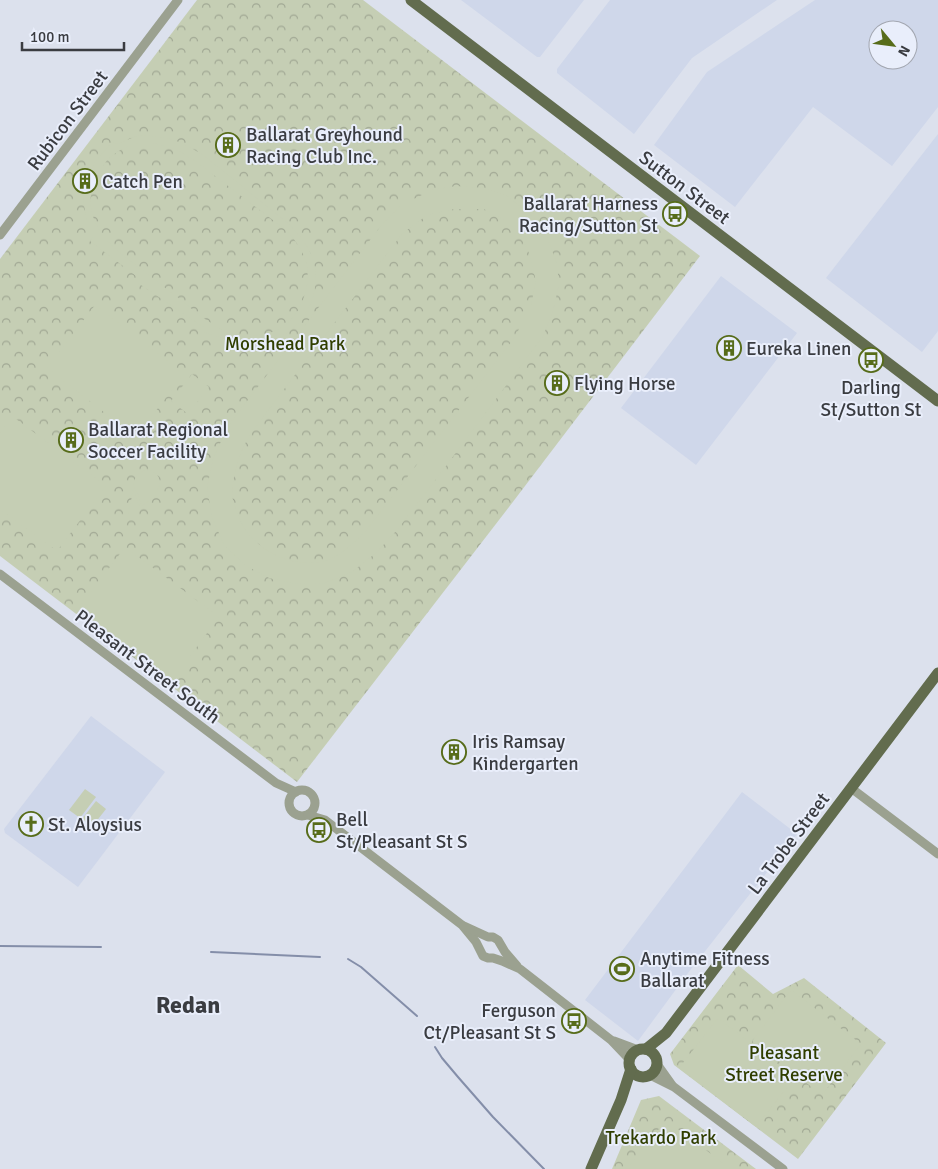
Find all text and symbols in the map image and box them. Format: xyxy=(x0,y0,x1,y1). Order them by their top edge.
scale bar xyxy=(22,20,125,52)
north arrow xyxy=(868,20,918,70)
text: 100 m xyxy=(30,28,70,46)
text: N xyxy=(894,43,914,59)
street label: Rubicon Street xyxy=(22,65,114,175)
place label: Ballarat Greyhound Racing Club Inc. xyxy=(246,123,403,169)
building icon: Ballarat Greyhound Racing Club Inc. xyxy=(215,132,241,158)
street label: Sutton Street xyxy=(634,146,735,230)
building icon: Catch Pen xyxy=(72,168,98,194)
place label: Catch Pen xyxy=(102,170,183,194)
place label: Ballarat Harness Racing/Sutton St xyxy=(519,192,658,238)
bus stop icon: Ballarat Harness Racing/Sutton St xyxy=(662,201,688,227)
park label: Morshead Park xyxy=(225,332,346,356)
building icon: Eureka Linen xyxy=(716,335,742,361)
place label: Eureka Linen xyxy=(746,337,851,361)
bus stop icon: Darling St/Sutton St xyxy=(858,347,884,373)
building icon: Flying Horse xyxy=(544,370,570,396)
place label: Flying Horse xyxy=(574,372,676,396)
place label: Darling St/Sutton St xyxy=(821,376,922,422)
place label: Ballarat Regional Soccer Facility xyxy=(88,418,228,464)
building icon: Ballarat Regional Soccer Facility xyxy=(58,427,84,453)
street label: Pleasant Street South xyxy=(70,604,225,729)
place label: Iris Ramsay Kindergarten xyxy=(472,730,579,776)
building icon: Iris Ramsay Kindergarten xyxy=(441,739,467,765)
street label: La Trobe Street xyxy=(743,788,835,899)
place label: Bell St/Pleasant St S xyxy=(336,808,468,854)
church icon: St. Aloysius xyxy=(18,811,44,837)
place label: St. Aloysius xyxy=(48,813,142,837)
bus stop icon: Bell St/Pleasant St S xyxy=(306,817,332,843)
place label: Anytime Fitness Ballarat xyxy=(640,947,770,993)
sports icon: Anytime Fitness Ballarat xyxy=(609,956,635,982)
district label: Redan xyxy=(156,990,220,1020)
place label: Ferguson Ct/Pleasant St S xyxy=(423,999,556,1045)
bus stop icon: Ferguson Ct/Pleasant St S xyxy=(561,1008,587,1034)
park label: Pleasant Street Reserve xyxy=(725,1041,843,1087)
park label: Trekardo Park xyxy=(605,1126,717,1150)

